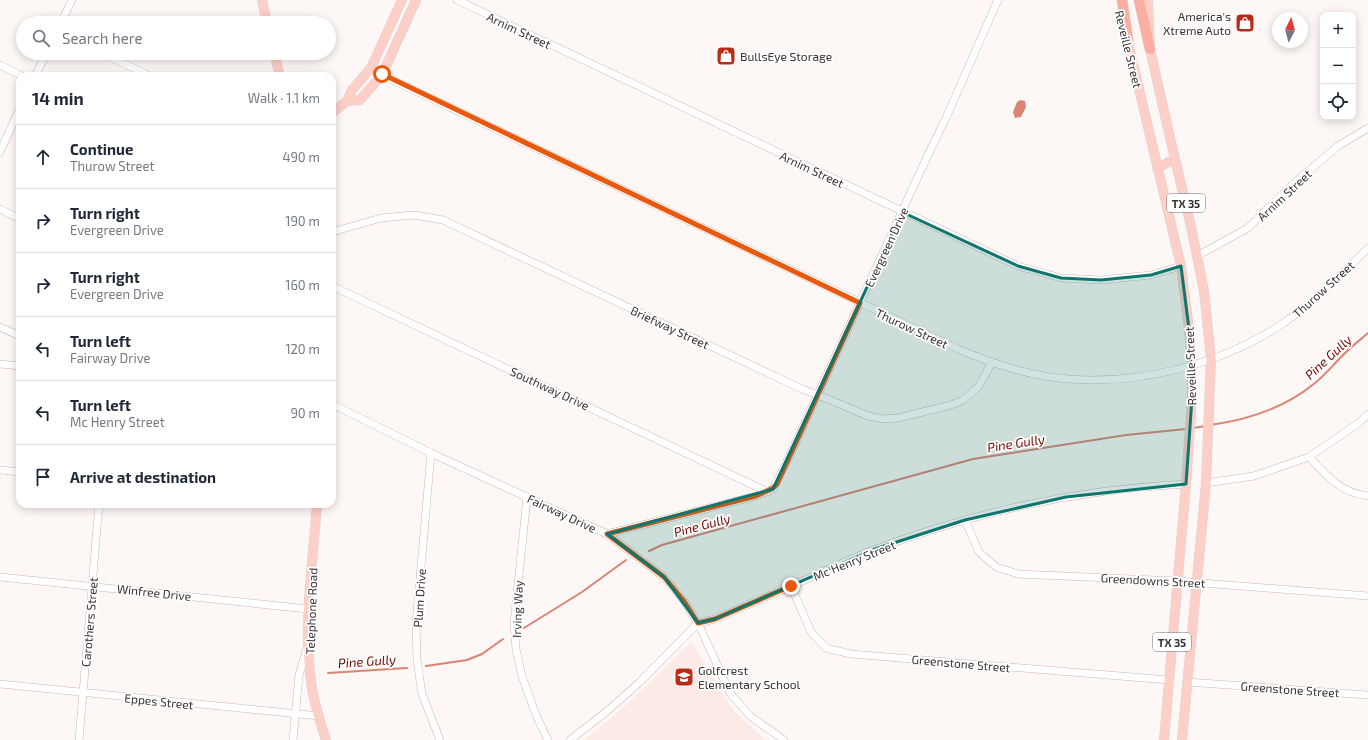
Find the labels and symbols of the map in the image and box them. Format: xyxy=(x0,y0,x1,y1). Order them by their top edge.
street label: Arnim Street xyxy=(485,9,554,51)
street label: Reveille Street xyxy=(1113,9,1145,89)
place label: America's Xtreme Auto xyxy=(1163,9,1231,37)
shop icon: America's Xtreme Auto xyxy=(1234,12,1256,34)
north arrow xyxy=(1272,12,1308,48)
shop icon: BullsEye Storage xyxy=(715,45,737,67)
place label: BullsEye Storage xyxy=(740,49,832,63)
route start xyxy=(373,65,391,83)
street label: Arnim Street xyxy=(778,148,847,190)
street label: Arnim Street xyxy=(1254,166,1314,224)
road number: TX 35 xyxy=(1167,194,1205,212)
street label: Evergreen Drive xyxy=(861,205,911,289)
street label: Thurow Street xyxy=(1289,257,1357,320)
street label: Briefway Street xyxy=(629,303,712,351)
street label: Thurow Street xyxy=(874,305,951,351)
street label: Reveille Street xyxy=(1182,326,1198,406)
water label: Pine Gully xyxy=(1301,331,1355,383)
street label: Southway Drive xyxy=(508,364,592,412)
water label: Pine Gully xyxy=(986,431,1046,455)
street label: Fairway Drive xyxy=(525,491,599,535)
water label: Pine Gully xyxy=(672,510,732,540)
street label: Mc Henry Street xyxy=(811,537,898,583)
street label: Telephone Road xyxy=(302,568,320,654)
street label: Plum Drive xyxy=(410,568,428,628)
street label: Greendowns Street xyxy=(1100,570,1206,590)
street label: Carothers Street xyxy=(78,576,100,667)
route end xyxy=(782,577,800,595)
street label: Irving Way xyxy=(509,579,525,638)
street label: Winfree Drive xyxy=(116,581,192,603)
road number: TX 35 xyxy=(1153,633,1191,651)
water label: Pine Gully xyxy=(337,651,397,671)
street label: Greenstone Street xyxy=(911,652,1011,674)
place label: Golfcrest Elementary School xyxy=(698,663,801,691)
school or university icon: Golfcrest Elementary School xyxy=(673,666,695,688)
street label: Greenstone Street xyxy=(1240,679,1340,699)
street label: Eppes Street xyxy=(124,690,195,712)

